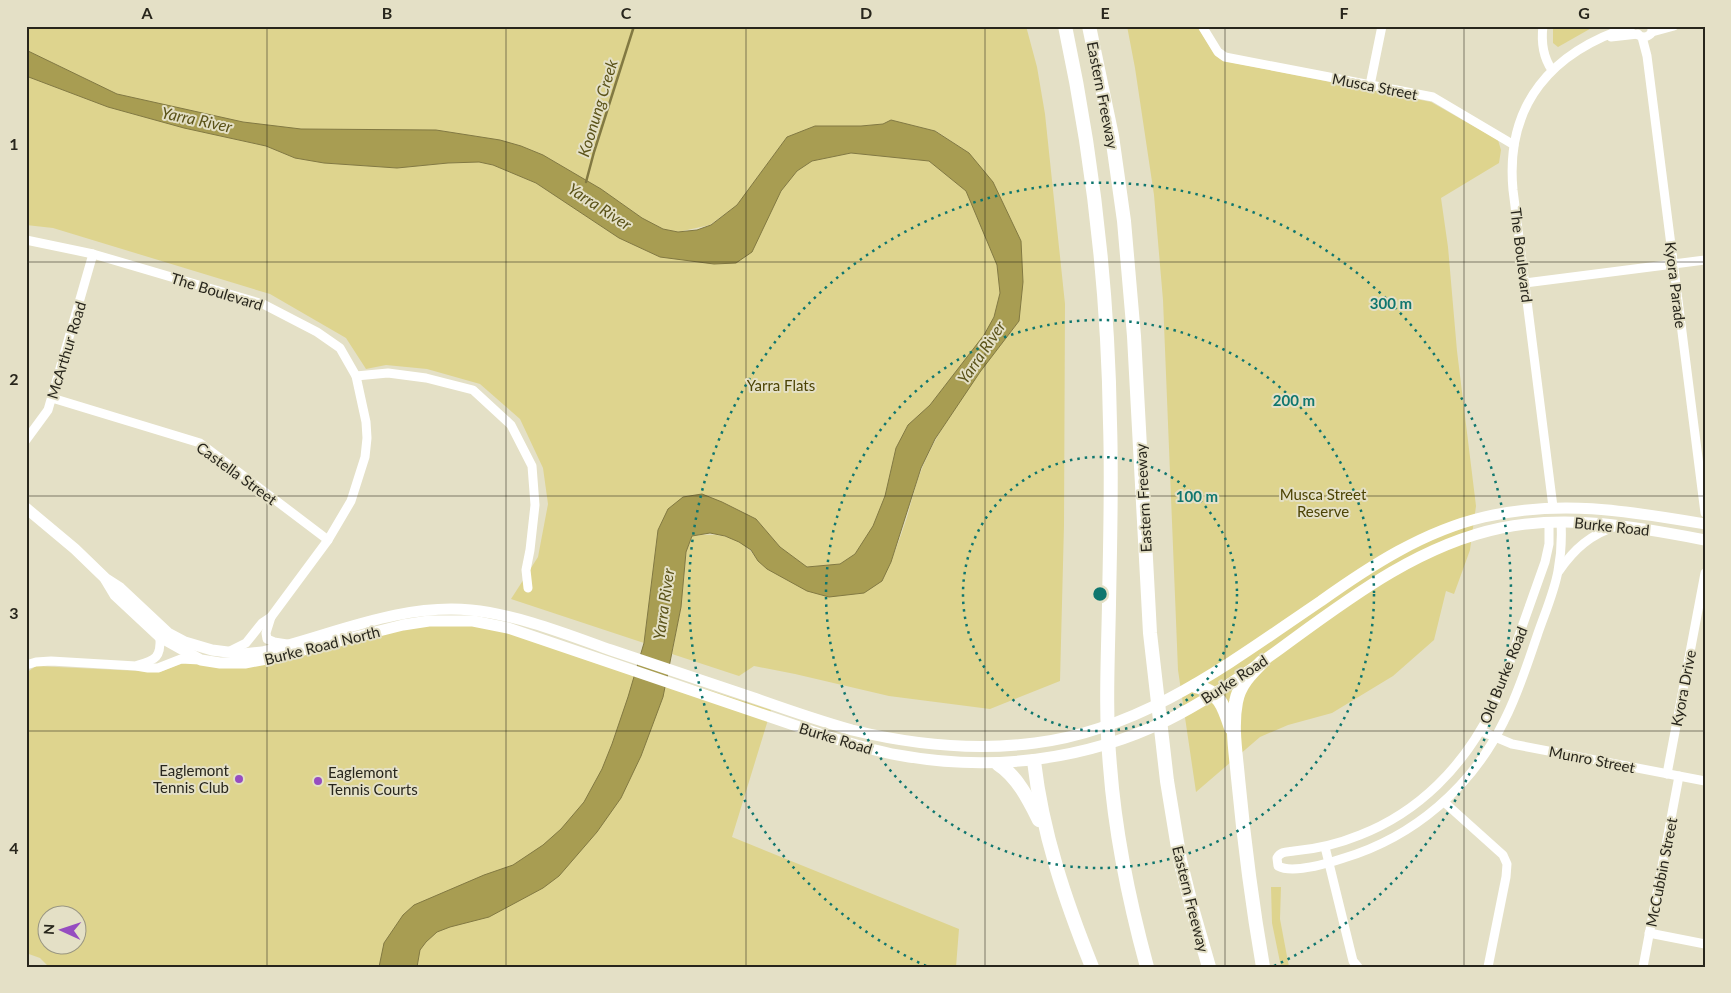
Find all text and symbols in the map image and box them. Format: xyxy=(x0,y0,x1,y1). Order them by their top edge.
text: A xyxy=(140,3,153,22)
text: B xyxy=(382,3,392,22)
text: C xyxy=(621,3,632,22)
text: D xyxy=(860,3,872,22)
text: E xyxy=(1100,3,1110,22)
text: F xyxy=(1339,3,1349,22)
text: G xyxy=(1578,3,1590,22)
street label: Eastern Freeway xyxy=(1084,40,1122,150)
water label: Koonung Creek xyxy=(573,57,621,159)
street label: Musca Street xyxy=(1331,69,1420,103)
water label: Yarra River xyxy=(160,102,235,136)
text: 1 xyxy=(9,134,19,153)
water label: Yarra River xyxy=(565,179,636,234)
street label: The Boulevard xyxy=(1507,207,1537,303)
street label: Kyora Parade xyxy=(1662,241,1690,329)
street label: The Boulevard xyxy=(169,268,265,314)
text: 300 m xyxy=(1370,294,1412,312)
street label: McArthur Road xyxy=(43,299,89,401)
water label: Yarra River xyxy=(953,317,1009,387)
text: 2 xyxy=(9,369,19,388)
park label: Yarra Flats xyxy=(747,376,815,394)
text: 200 m xyxy=(1273,391,1315,409)
street label: Castella Street xyxy=(193,438,281,509)
street label: Eastern Freeway xyxy=(1131,443,1155,553)
park label: Musca Street Reserve xyxy=(1280,485,1367,520)
text: 100 m xyxy=(1176,487,1218,505)
street label: Burke Road xyxy=(1573,513,1651,539)
water label: Yarra River xyxy=(649,567,677,641)
centre of rings xyxy=(1091,585,1109,603)
text: 3 xyxy=(9,603,19,622)
street label: Burke Road North xyxy=(262,622,382,668)
street label: Old Burke Road xyxy=(1475,624,1531,726)
street label: Kyora Drive xyxy=(1667,648,1699,728)
street label: Burke Road xyxy=(1197,651,1271,707)
street label: Burke Road xyxy=(797,718,875,758)
street label: Munro Street xyxy=(1547,742,1637,776)
place label: Eaglemont Tennis Club xyxy=(153,761,230,796)
place label: Eaglemont Tennis Courts xyxy=(328,763,418,798)
marker: Eaglemont Tennis Club xyxy=(233,773,245,785)
marker: Eaglemont Tennis Courts xyxy=(312,775,324,787)
street label: McCubbin Street xyxy=(1642,815,1681,928)
text: 4 xyxy=(9,838,19,857)
street label: Eastern Freeway xyxy=(1169,844,1213,954)
north arrow xyxy=(38,906,88,956)
text: N xyxy=(40,923,57,935)

